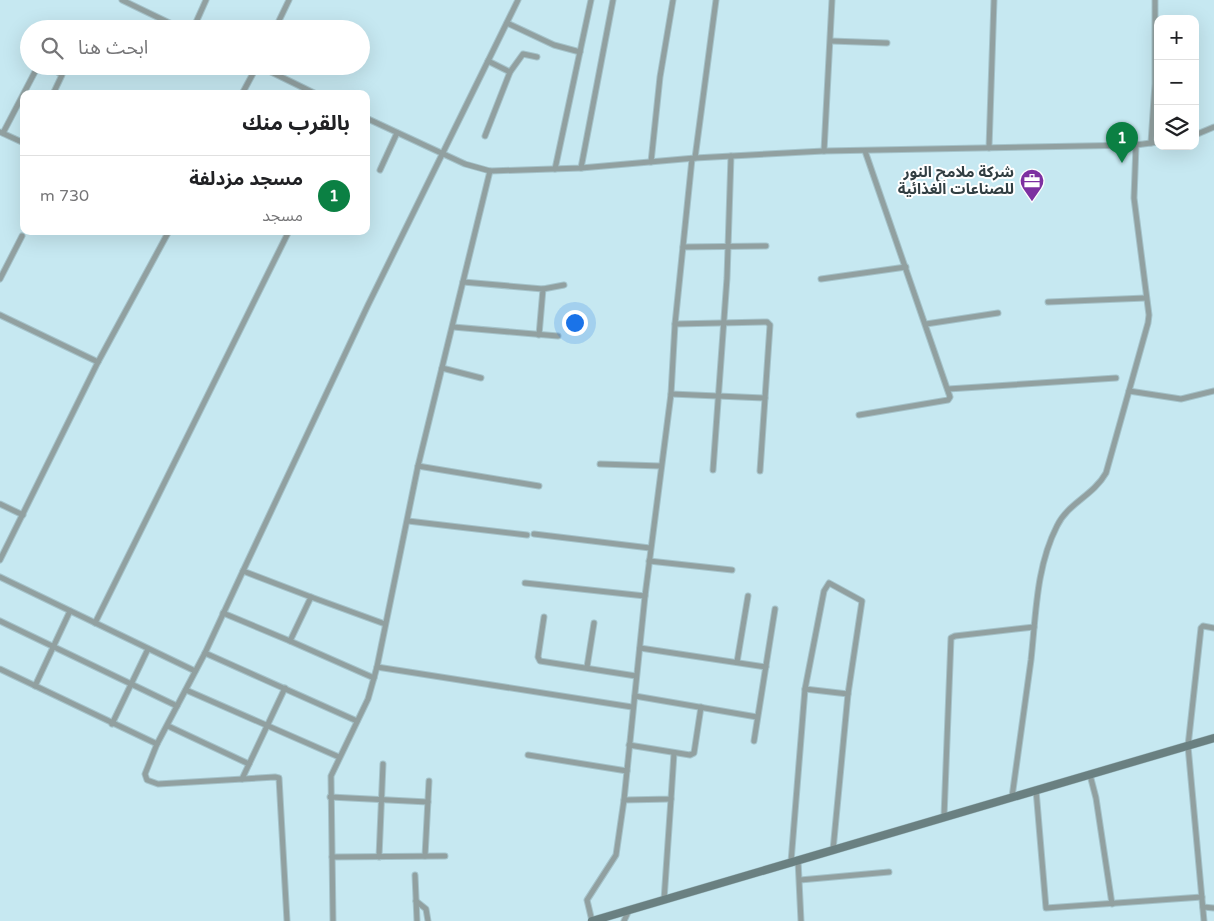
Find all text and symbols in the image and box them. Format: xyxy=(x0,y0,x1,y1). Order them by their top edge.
map controls xyxy=(1154,15,1199,150)
button: + xyxy=(1154,15,1199,60)
search box xyxy=(20,20,370,75)
icon: search xyxy=(38,34,66,62)
text: ابحث هنا xyxy=(78,37,148,59)
button: − xyxy=(1154,60,1199,105)
button: layers xyxy=(1154,105,1199,150)
text: بالقرب منك xyxy=(242,111,350,136)
pin: 1 xyxy=(1106,122,1138,163)
place label: شركة ملامح النور للصناعات الغذائية xyxy=(898,163,1014,198)
text: مسجد مزدلفة xyxy=(189,168,303,190)
office icon: شركة ملامح النور للصناعات الغذائية xyxy=(1019,168,1045,202)
text: 730 m xyxy=(40,186,89,206)
text: 1 xyxy=(329,186,339,206)
text: مسجد xyxy=(262,206,303,226)
your location xyxy=(562,310,588,336)

